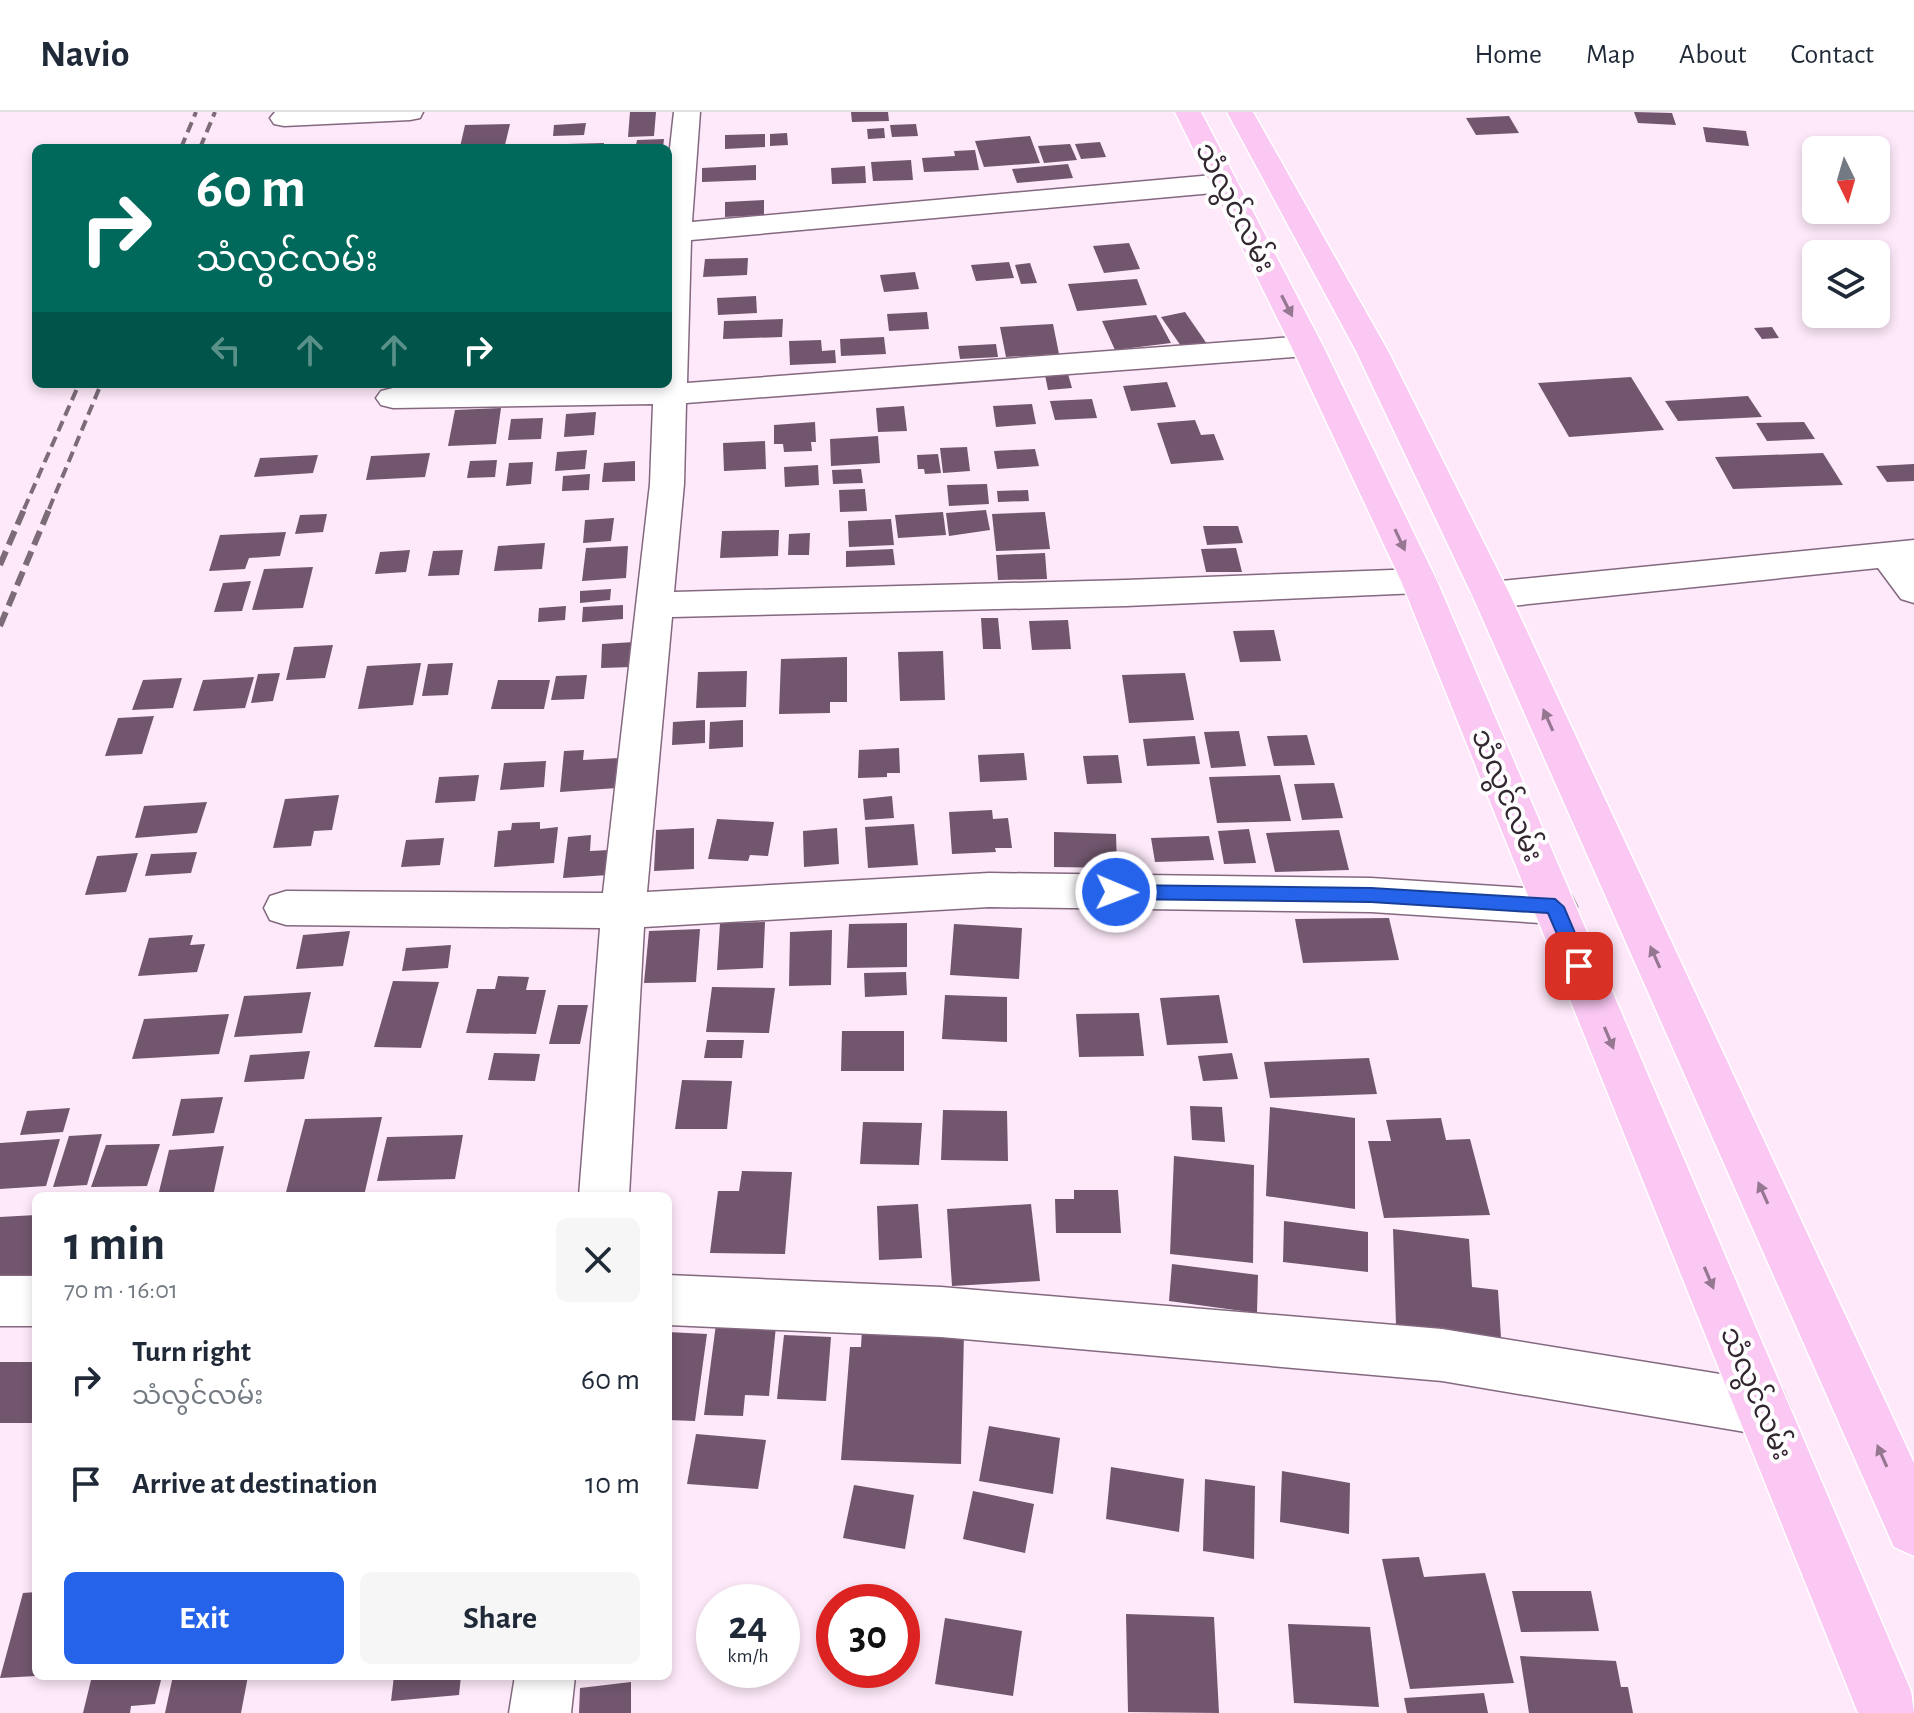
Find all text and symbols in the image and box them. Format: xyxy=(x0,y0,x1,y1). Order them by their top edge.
text: Navio xyxy=(40,36,129,74)
text: Home xyxy=(1475,41,1542,69)
text: Map xyxy=(1586,41,1635,69)
text: About xyxy=(1679,41,1747,69)
text: Contact xyxy=(1791,41,1874,69)
street label: သံလွင်လမ်း xyxy=(1184,136,1284,280)
north arrow xyxy=(1802,136,1890,224)
map controls xyxy=(1802,136,1890,328)
text: 60 m xyxy=(196,161,306,217)
icon: right xyxy=(64,176,168,280)
button: layers xyxy=(1802,240,1890,328)
text: သံလွင်လမ်း xyxy=(196,242,378,278)
one-way arrow xyxy=(1280,295,1294,318)
icon: left xyxy=(204,328,248,372)
icon: ahead xyxy=(288,328,332,372)
icon: ahead xyxy=(372,328,416,372)
icon: right xyxy=(456,328,500,372)
one-way arrow xyxy=(1393,529,1407,552)
one-way arrow xyxy=(1541,708,1555,732)
street label: သံလွင်လမ်း xyxy=(1460,723,1552,869)
position arrow xyxy=(1074,850,1158,934)
pin xyxy=(1545,932,1613,1000)
icon: arrive xyxy=(1557,944,1601,988)
one-way arrow xyxy=(1649,945,1662,968)
one-way arrow xyxy=(1603,1026,1616,1050)
one-way arrow xyxy=(1756,1182,1770,1205)
button: close xyxy=(556,1218,640,1302)
text: 1 min xyxy=(64,1221,165,1269)
one-way arrow xyxy=(1702,1266,1715,1290)
text: 70 m · 16:01 xyxy=(64,1277,178,1303)
street label: သံလွင်လမ်း xyxy=(1709,1321,1801,1467)
text: Turn right xyxy=(132,1337,251,1367)
icon: right xyxy=(64,1358,108,1402)
text: 60 m xyxy=(581,1365,640,1395)
text: သံလွင်လမ်း xyxy=(132,1383,263,1409)
one-way arrow xyxy=(1875,1444,1889,1467)
icon: arrive xyxy=(64,1462,108,1506)
text: Arrive at destination xyxy=(132,1469,378,1499)
text: 10 m xyxy=(585,1469,640,1499)
button: Exit xyxy=(64,1572,344,1664)
button: Share xyxy=(360,1572,640,1664)
speed limit sign: 30 xyxy=(816,1584,920,1688)
text: 24 xyxy=(729,1606,767,1646)
text: km/h xyxy=(727,1646,769,1666)

